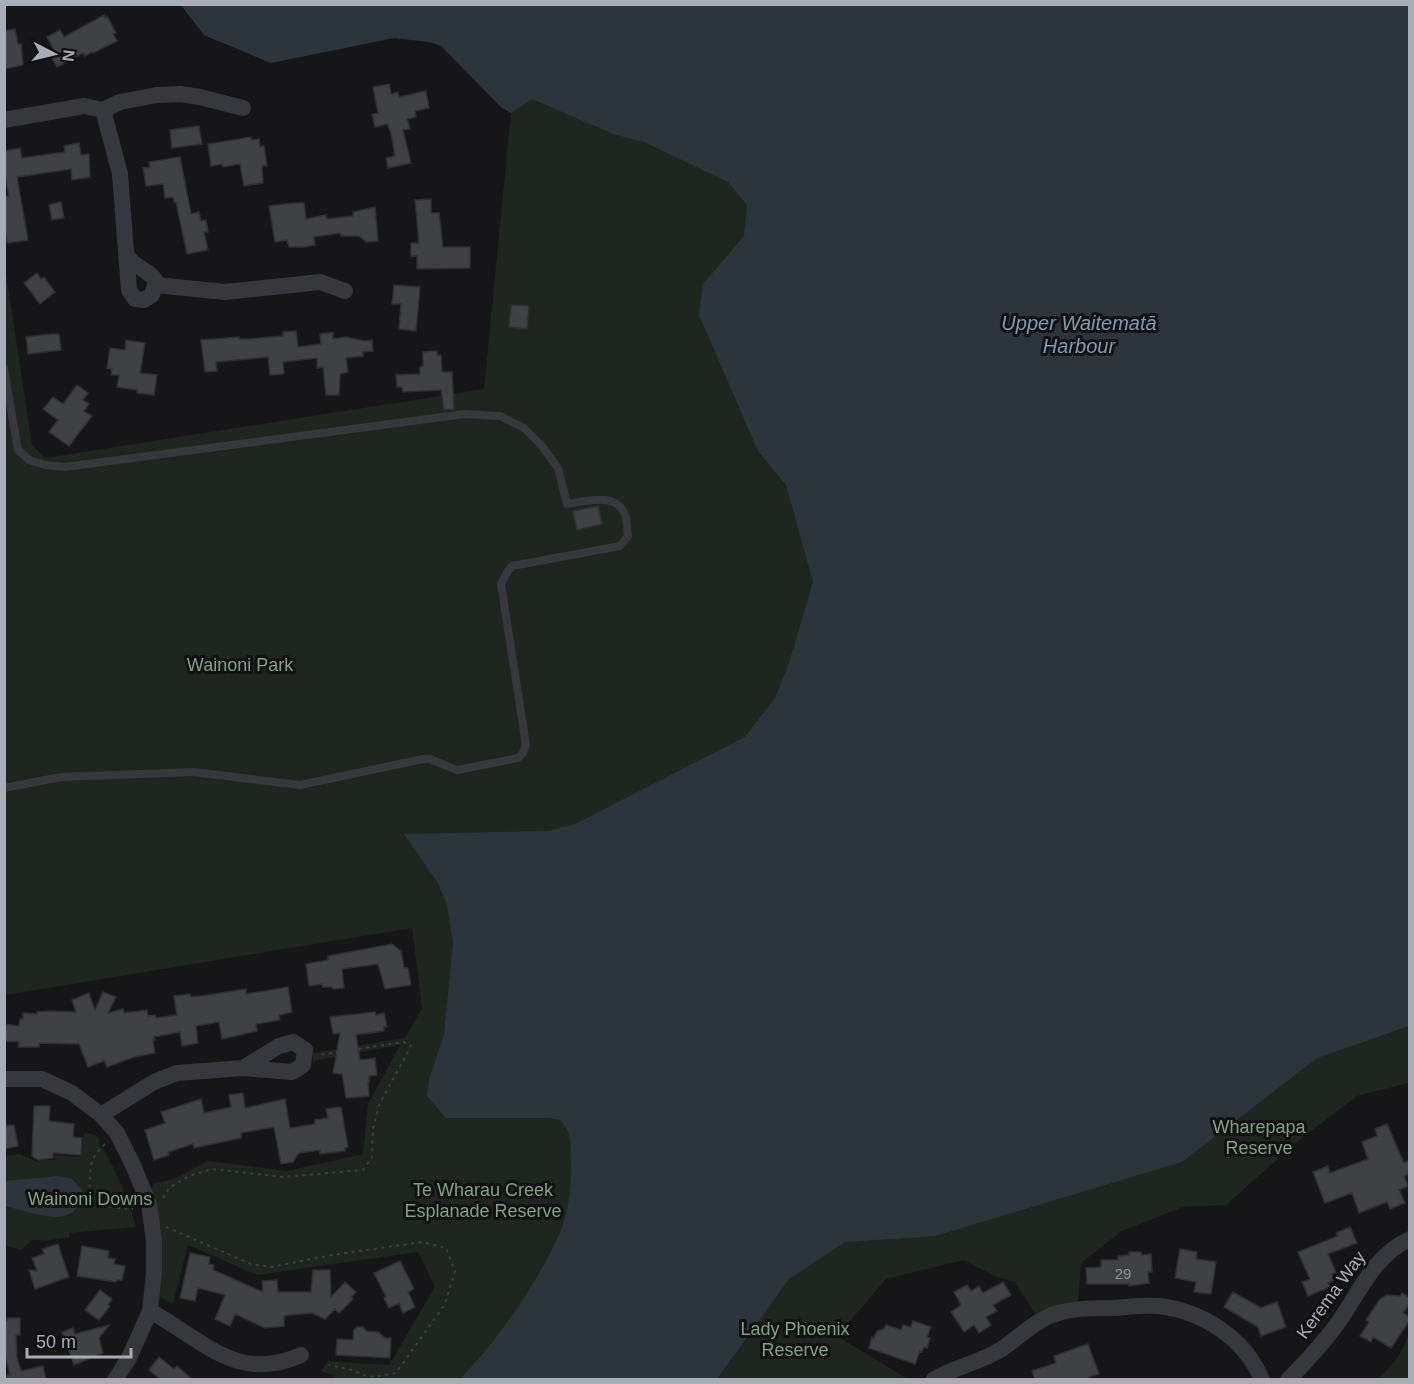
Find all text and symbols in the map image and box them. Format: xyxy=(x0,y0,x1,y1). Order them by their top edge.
north arrow xyxy=(24,24,84,84)
text: N xyxy=(59,49,78,63)
water label: Upper Waitematā Harbour xyxy=(1001,312,1157,357)
park label: Wainoni Park xyxy=(187,655,294,675)
park label: Wharepapa Reserve xyxy=(1212,1117,1307,1158)
park label: Te Wharau Creek Esplanade Reserve xyxy=(404,1180,562,1221)
park label: Wainoni Downs xyxy=(28,1189,152,1209)
street label: Kerema Way xyxy=(1293,1247,1369,1343)
house number: 29 xyxy=(1115,1265,1131,1282)
park label: Lady Phoenix Reserve xyxy=(740,1319,850,1360)
scale bar xyxy=(27,1321,130,1359)
text: 50 m xyxy=(36,1332,76,1352)

